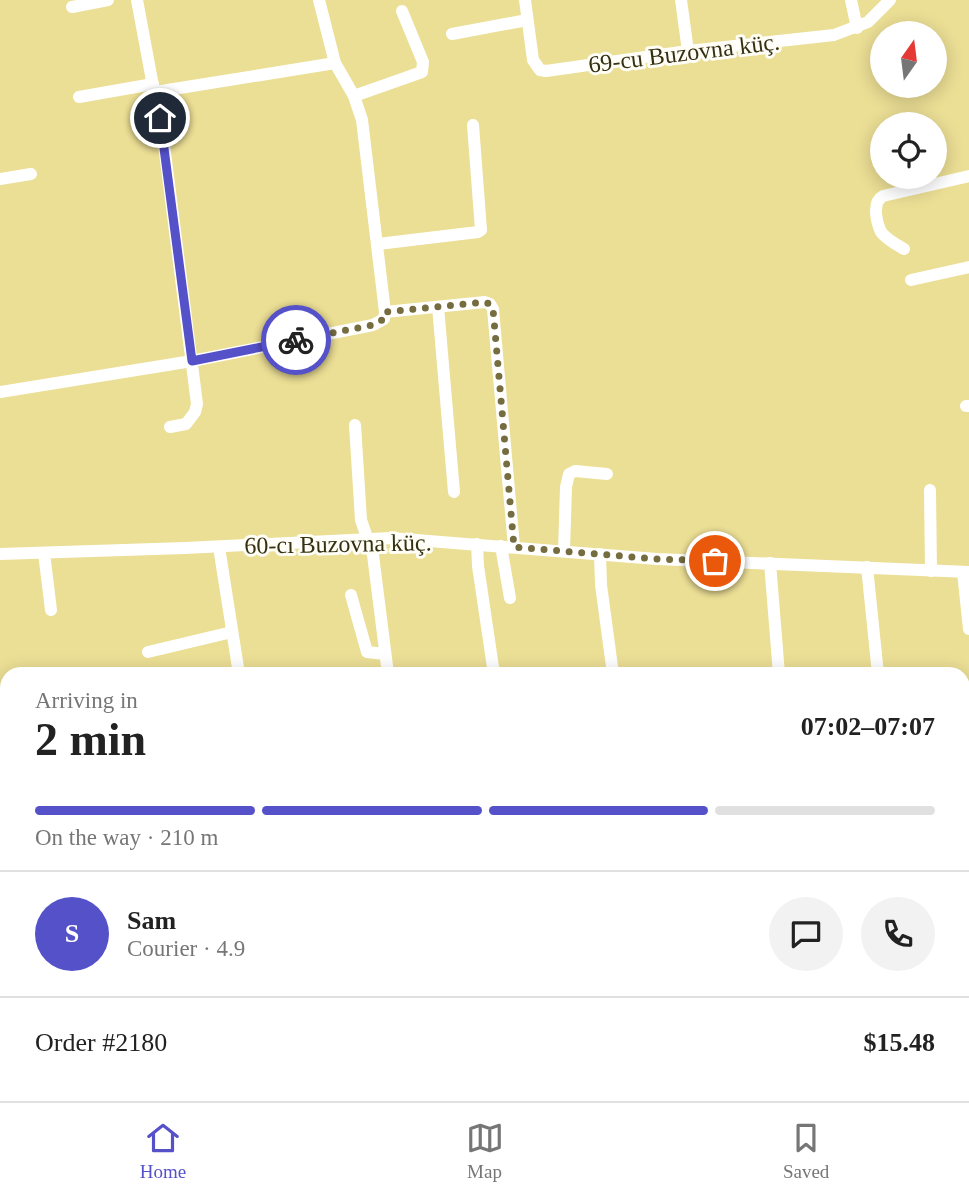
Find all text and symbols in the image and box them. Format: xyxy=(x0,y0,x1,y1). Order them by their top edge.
north arrow xyxy=(870,21,947,98)
map controls xyxy=(870,21,947,189)
street label: 69-cu Buzovna küç. xyxy=(587,28,781,78)
pin xyxy=(130,88,190,148)
icon: home xyxy=(141,99,179,137)
button: locate xyxy=(870,112,947,189)
courier xyxy=(261,305,331,375)
icon: bike xyxy=(277,321,315,359)
street label: 60-cı Buzovna küç. xyxy=(244,529,432,559)
pin xyxy=(685,531,745,591)
icon: bag xyxy=(696,542,734,580)
text: Arriving in xyxy=(35,688,138,713)
text: 07:02–07:07 xyxy=(801,712,935,741)
text: 2 min xyxy=(35,714,146,765)
text: On the way · 210 m xyxy=(35,825,218,850)
button: chat xyxy=(769,897,843,971)
button: phone xyxy=(861,897,935,971)
text: Sam xyxy=(127,906,176,935)
text: S xyxy=(65,919,79,948)
text: Courier · 4.9 xyxy=(127,936,245,961)
text: Order #2180 xyxy=(35,1028,167,1057)
text: $15.48 xyxy=(864,1028,935,1057)
tab: Home xyxy=(140,1119,186,1183)
tab: Map xyxy=(466,1119,504,1183)
tab: Saved xyxy=(783,1119,829,1183)

